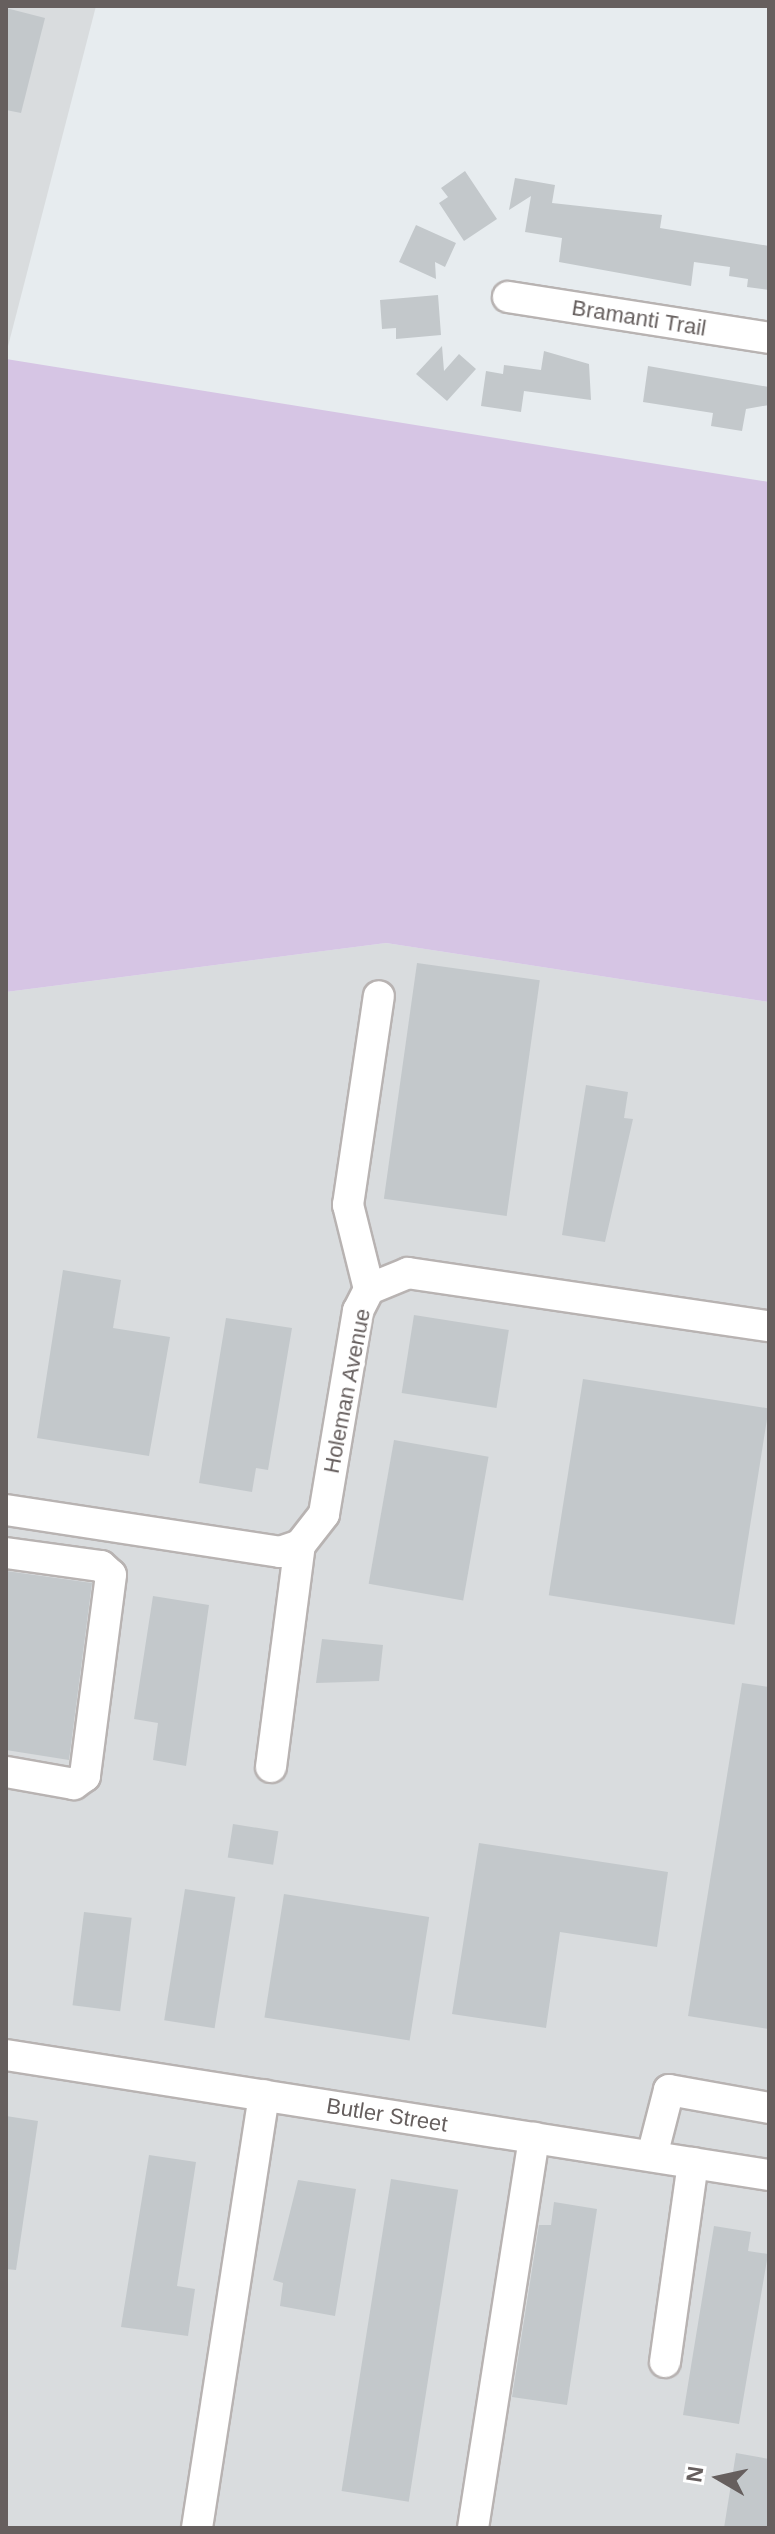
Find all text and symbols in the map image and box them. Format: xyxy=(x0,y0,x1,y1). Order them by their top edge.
street label: Bramanti Trail xyxy=(570,294,708,342)
street label: Holeman Avenue xyxy=(318,1306,376,1476)
street label: Butler Street xyxy=(325,2092,449,2138)
north arrow xyxy=(679,2438,759,2518)
text: N xyxy=(681,2464,708,2484)

